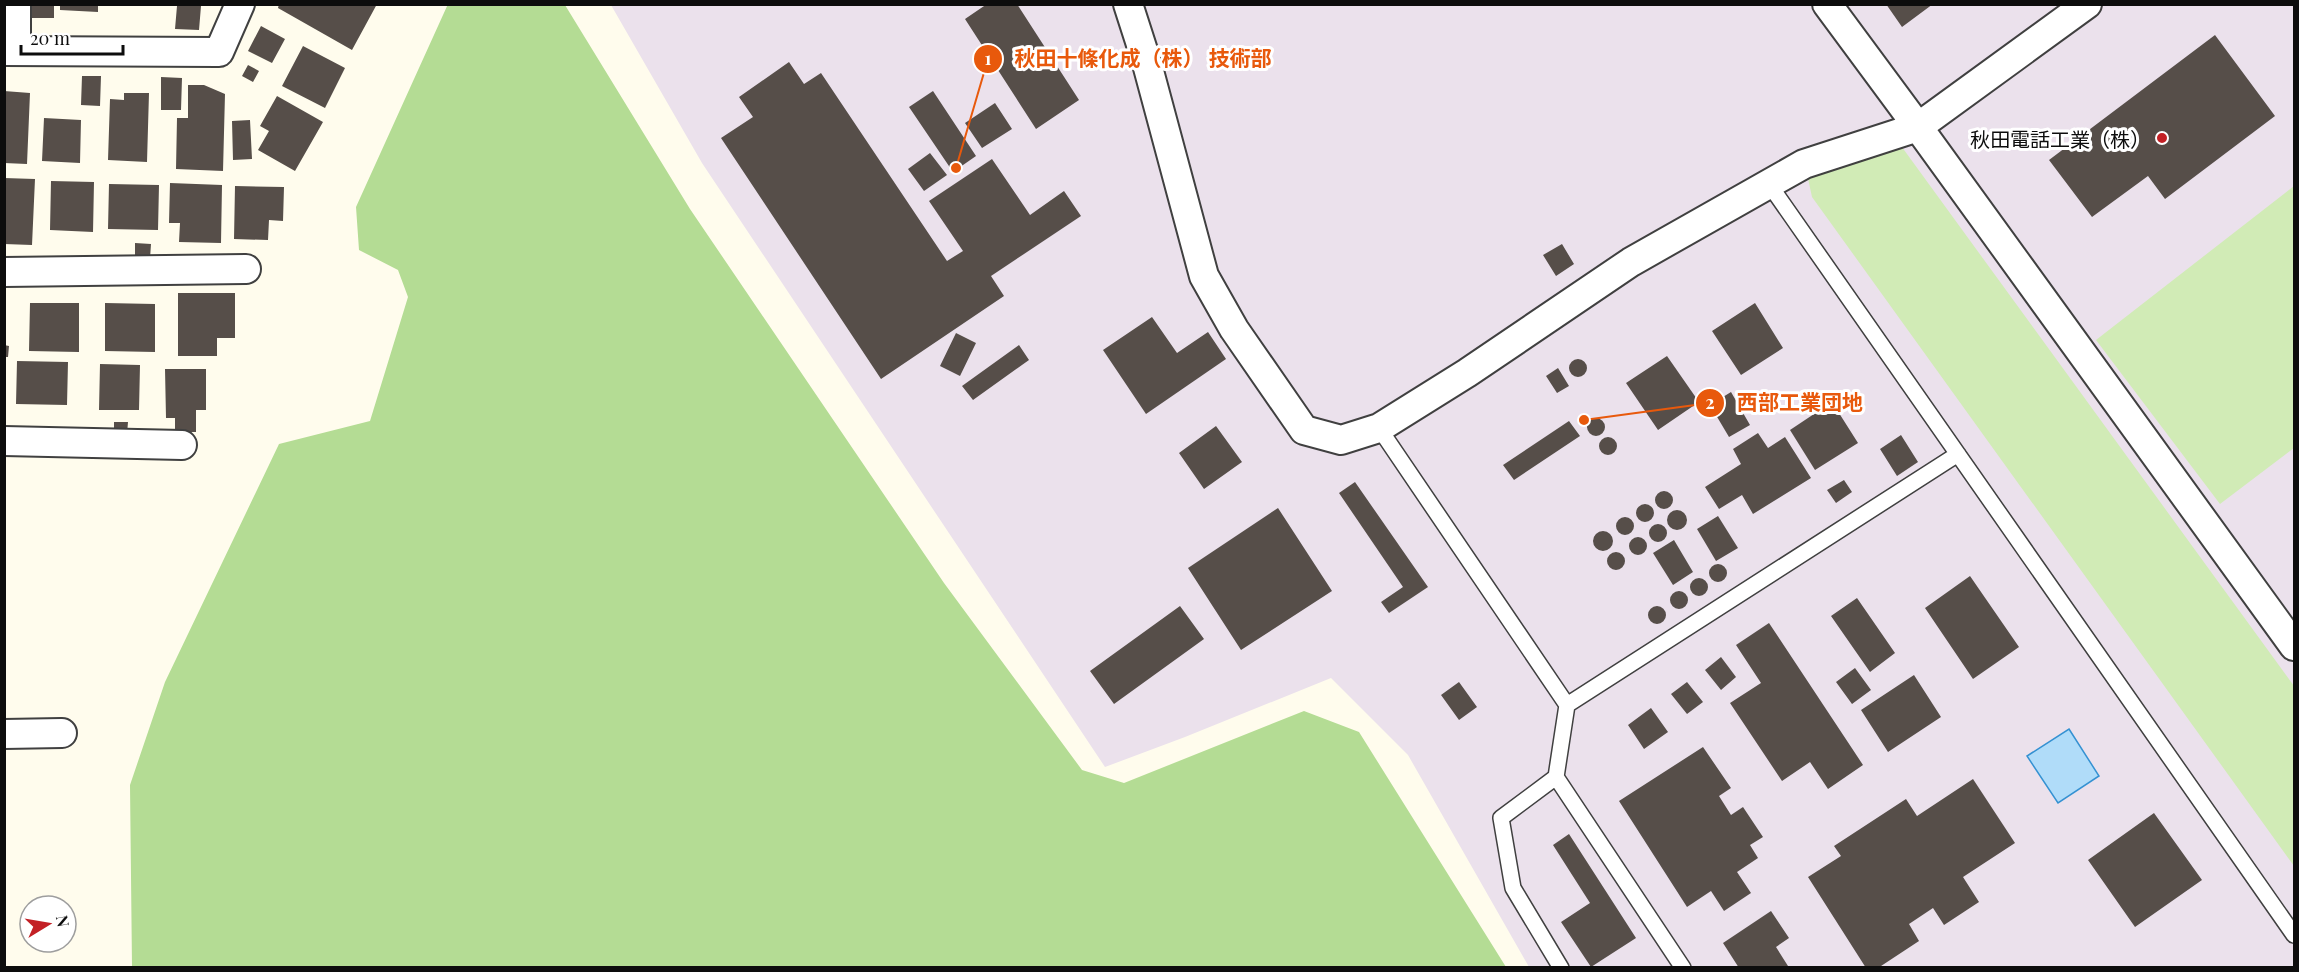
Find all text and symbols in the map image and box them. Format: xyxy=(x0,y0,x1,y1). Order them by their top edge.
scale bar xyxy=(21,18,123,56)
text: 20 m xyxy=(30,26,70,50)
callout: 秋田十條化成（株） 技術部 xyxy=(973,39,1284,78)
text: 秋田十條化成（株） 技術部 xyxy=(1015,43,1271,71)
text: 1 xyxy=(985,46,992,70)
place label: 秋田電話工業（株） xyxy=(1970,125,2150,152)
marker: 秋田電話工業（株） xyxy=(2155,131,2169,145)
callout: 西部工業団地 xyxy=(1695,384,1875,423)
text: 西部工業団地 xyxy=(1737,387,1863,415)
text: 2 xyxy=(1705,390,1715,414)
north arrow xyxy=(18,894,78,954)
text: N xyxy=(52,913,75,929)

